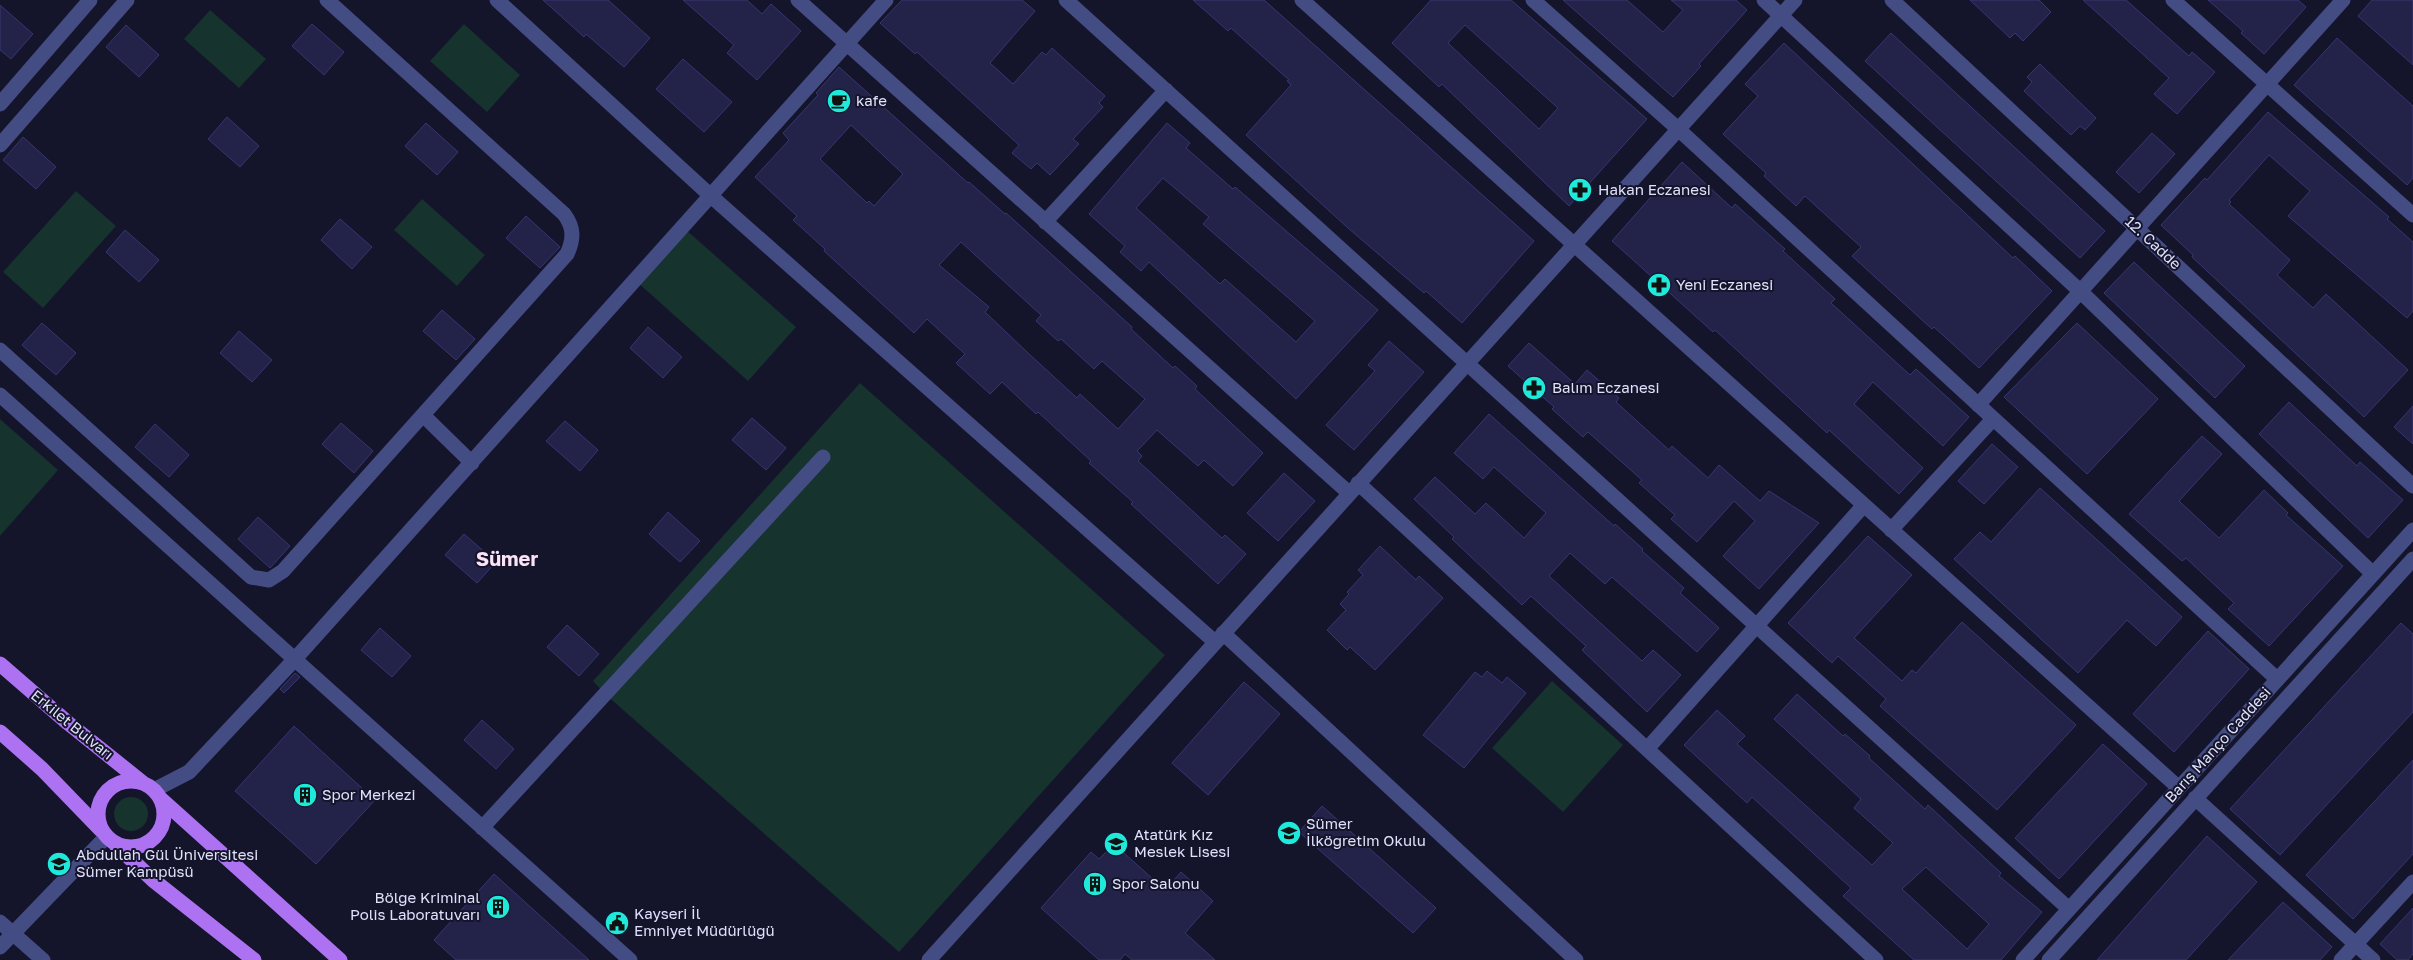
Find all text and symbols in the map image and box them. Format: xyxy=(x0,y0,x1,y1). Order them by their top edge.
cafe icon: kafe xyxy=(826,88,852,114)
place label: kafe xyxy=(856,91,887,109)
pharmacy icon: Hakan Eczanesi xyxy=(1567,177,1593,203)
place label: Hakan Eczanesi xyxy=(1598,180,1711,198)
street label: 12. Cadde xyxy=(2122,212,2186,273)
pharmacy icon: Yeni Eczanesi xyxy=(1646,272,1672,298)
place label: Yeni Eczanesi xyxy=(1676,275,1773,293)
pharmacy icon: Balım Eczanesi xyxy=(1521,375,1547,401)
place label: Balım Eczanesi xyxy=(1552,378,1660,396)
district label: Sümer xyxy=(476,546,538,570)
street label: Barış Manço Caddesi xyxy=(2161,683,2274,806)
street label: Erkilet Bulvarı xyxy=(28,686,117,763)
building icon: Spor Merkezi xyxy=(292,782,318,808)
place label: Spor Merkezi xyxy=(322,785,415,803)
place label: Sümer İlköğretim Okulu xyxy=(1306,814,1426,849)
school or university icon: Sümer İlköğretim Okulu xyxy=(1276,820,1302,846)
place label: Atatürk Kız Meslek Lisesi xyxy=(1134,825,1230,860)
school or university icon: Atatürk Kız Meslek Lisesi xyxy=(1103,831,1129,857)
place label: Abdullah Gül Üniversitesi Sümer Kampüsü xyxy=(76,845,258,880)
school or university icon: Abdullah Gül Üniversitesi Sümer Kampüsü xyxy=(46,851,72,877)
building icon: Spor Salonu xyxy=(1082,871,1108,897)
place label: Spor Salonu xyxy=(1112,874,1199,892)
place label: Bölge Kriminal Polis Laboratuvarı xyxy=(350,888,480,923)
building icon: Bölge Kriminal Polis Laboratuvarı xyxy=(485,894,511,920)
place label: Kayseri İl Emniyet Müdürlüğü xyxy=(634,904,775,939)
public building icon: Kayseri İl Emniyet Müdürlüğü xyxy=(604,910,630,936)

